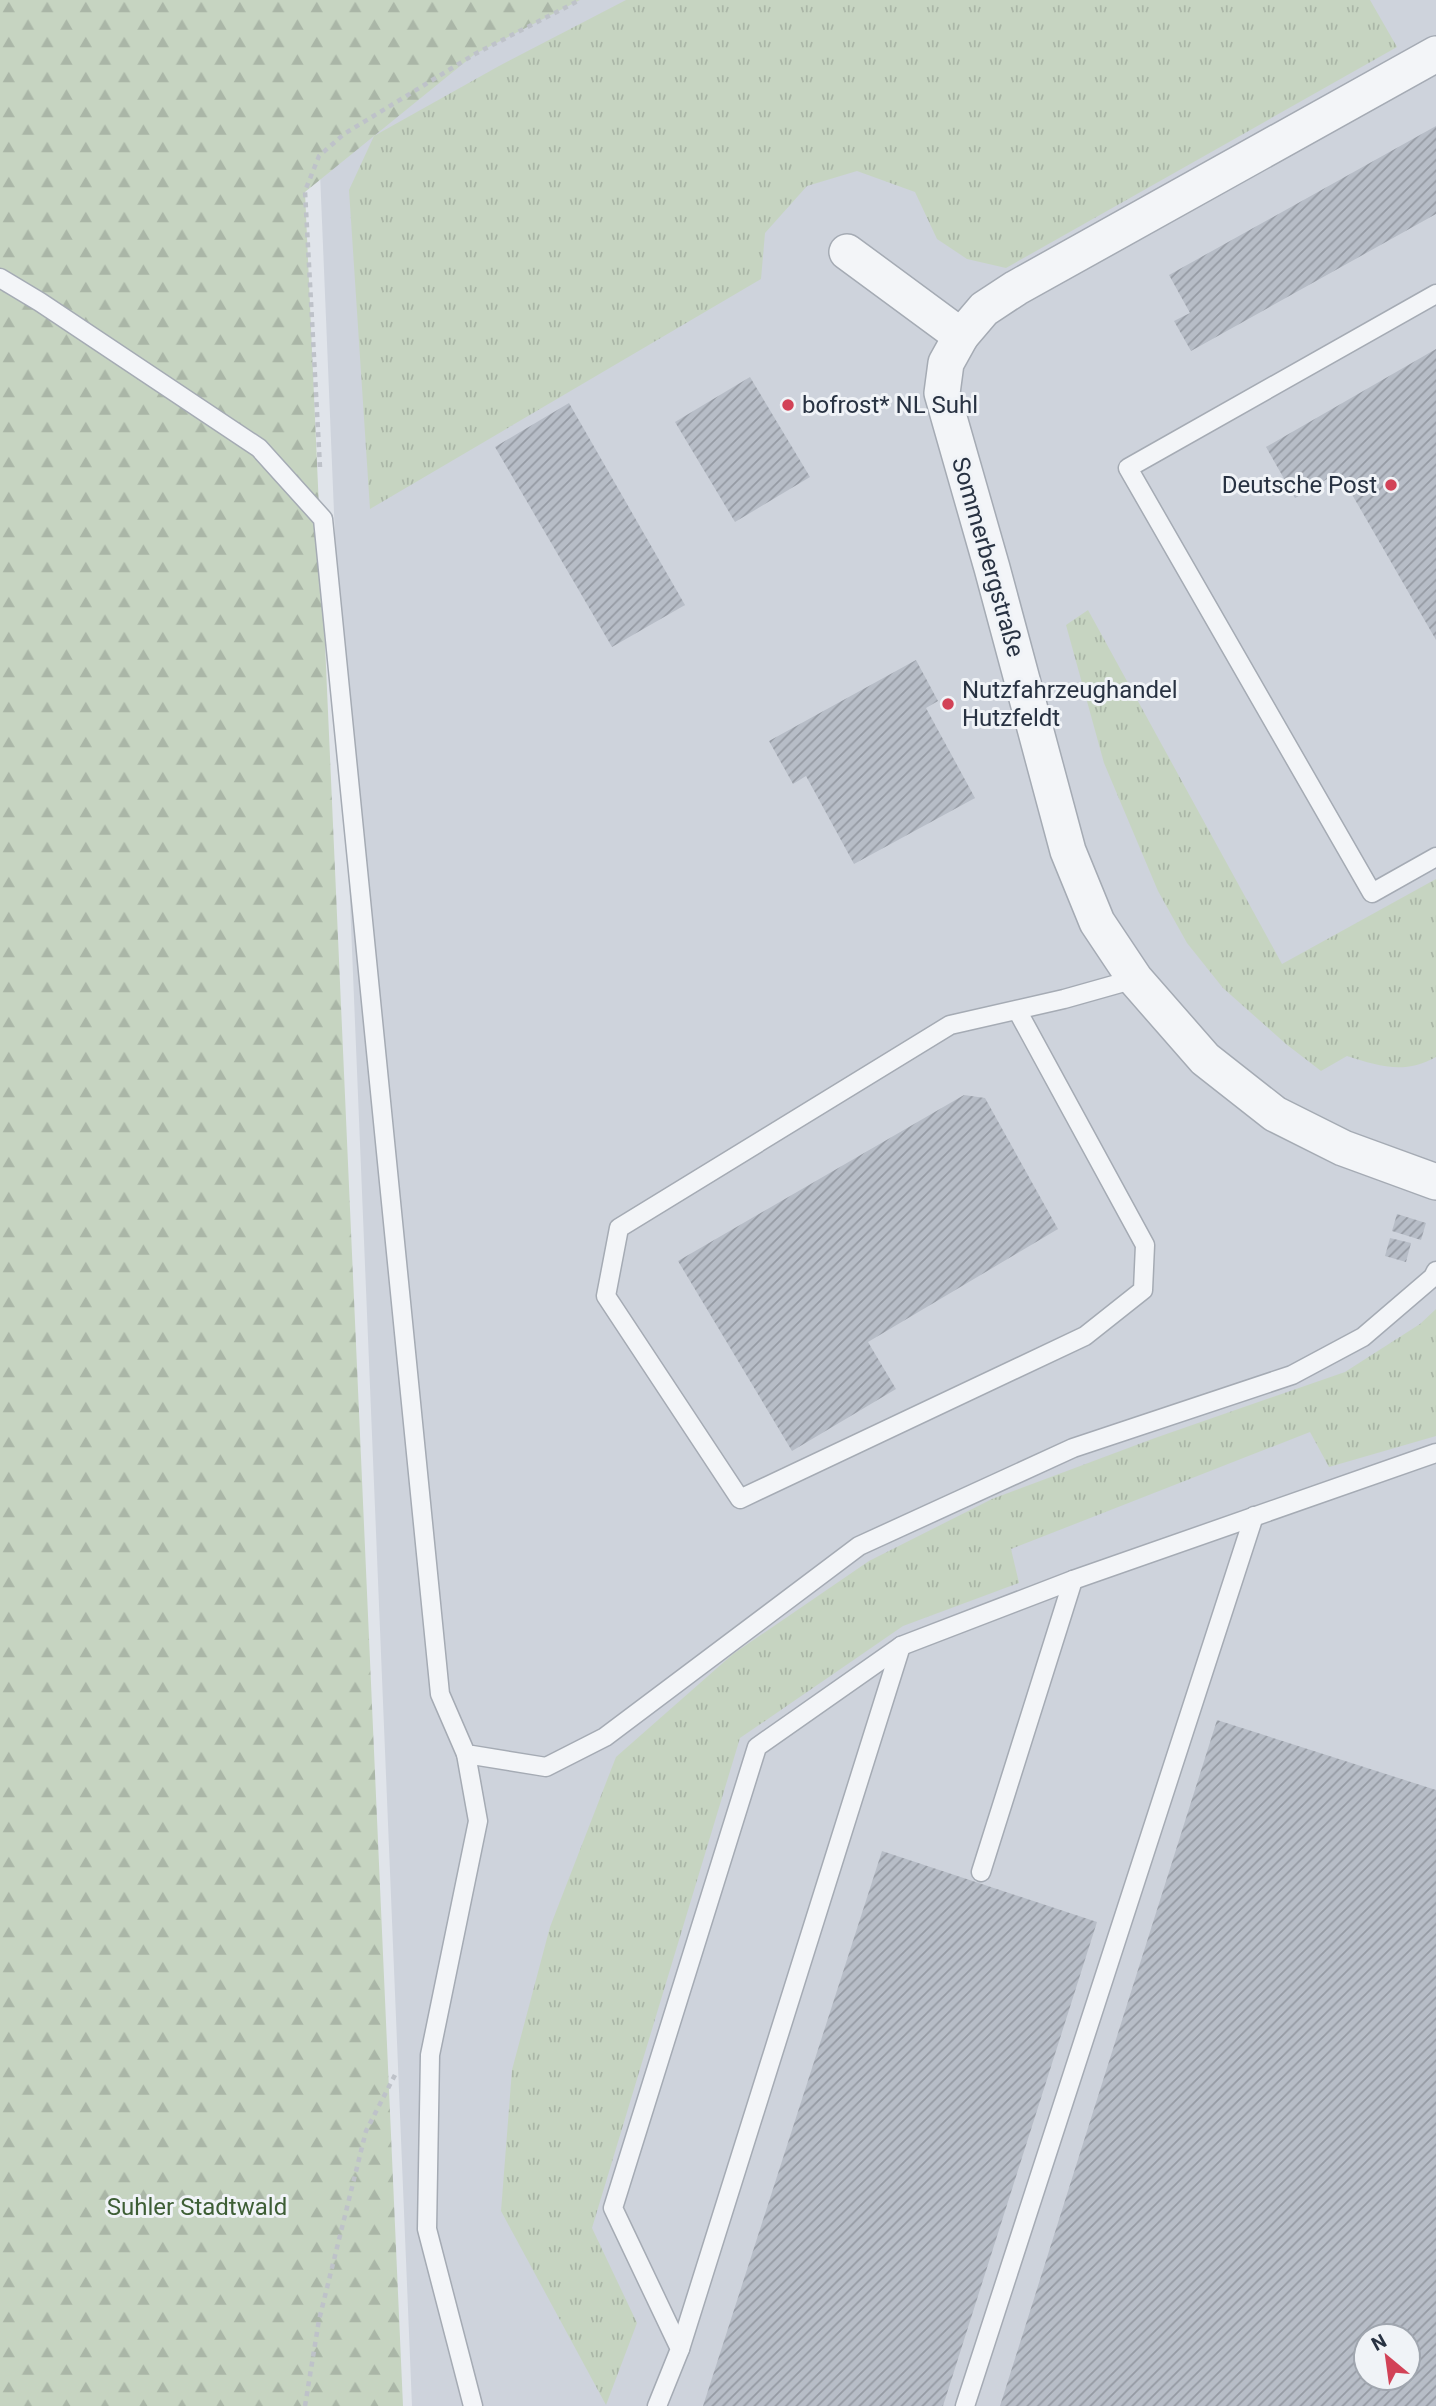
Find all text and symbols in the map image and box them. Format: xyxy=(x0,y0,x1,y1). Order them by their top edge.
place label: bofrost* NL Suhl xyxy=(802,391,978,419)
marker: bofrost* NL Suhl xyxy=(780,397,796,413)
street label: Sommerbergstraße xyxy=(946,454,1030,660)
place label: Deutsche Post xyxy=(1222,471,1377,499)
marker: Deutsche Post xyxy=(1383,477,1399,493)
place label: Nutzfahrzeughandel Hutzfeldt xyxy=(962,676,1178,732)
marker: Nutzfahrzeughandel Hutzfeldt xyxy=(940,696,956,712)
park label: Suhler Stadtwald xyxy=(107,2193,287,2221)
north arrow xyxy=(1352,2322,1422,2392)
text: N xyxy=(1368,2329,1390,2356)

